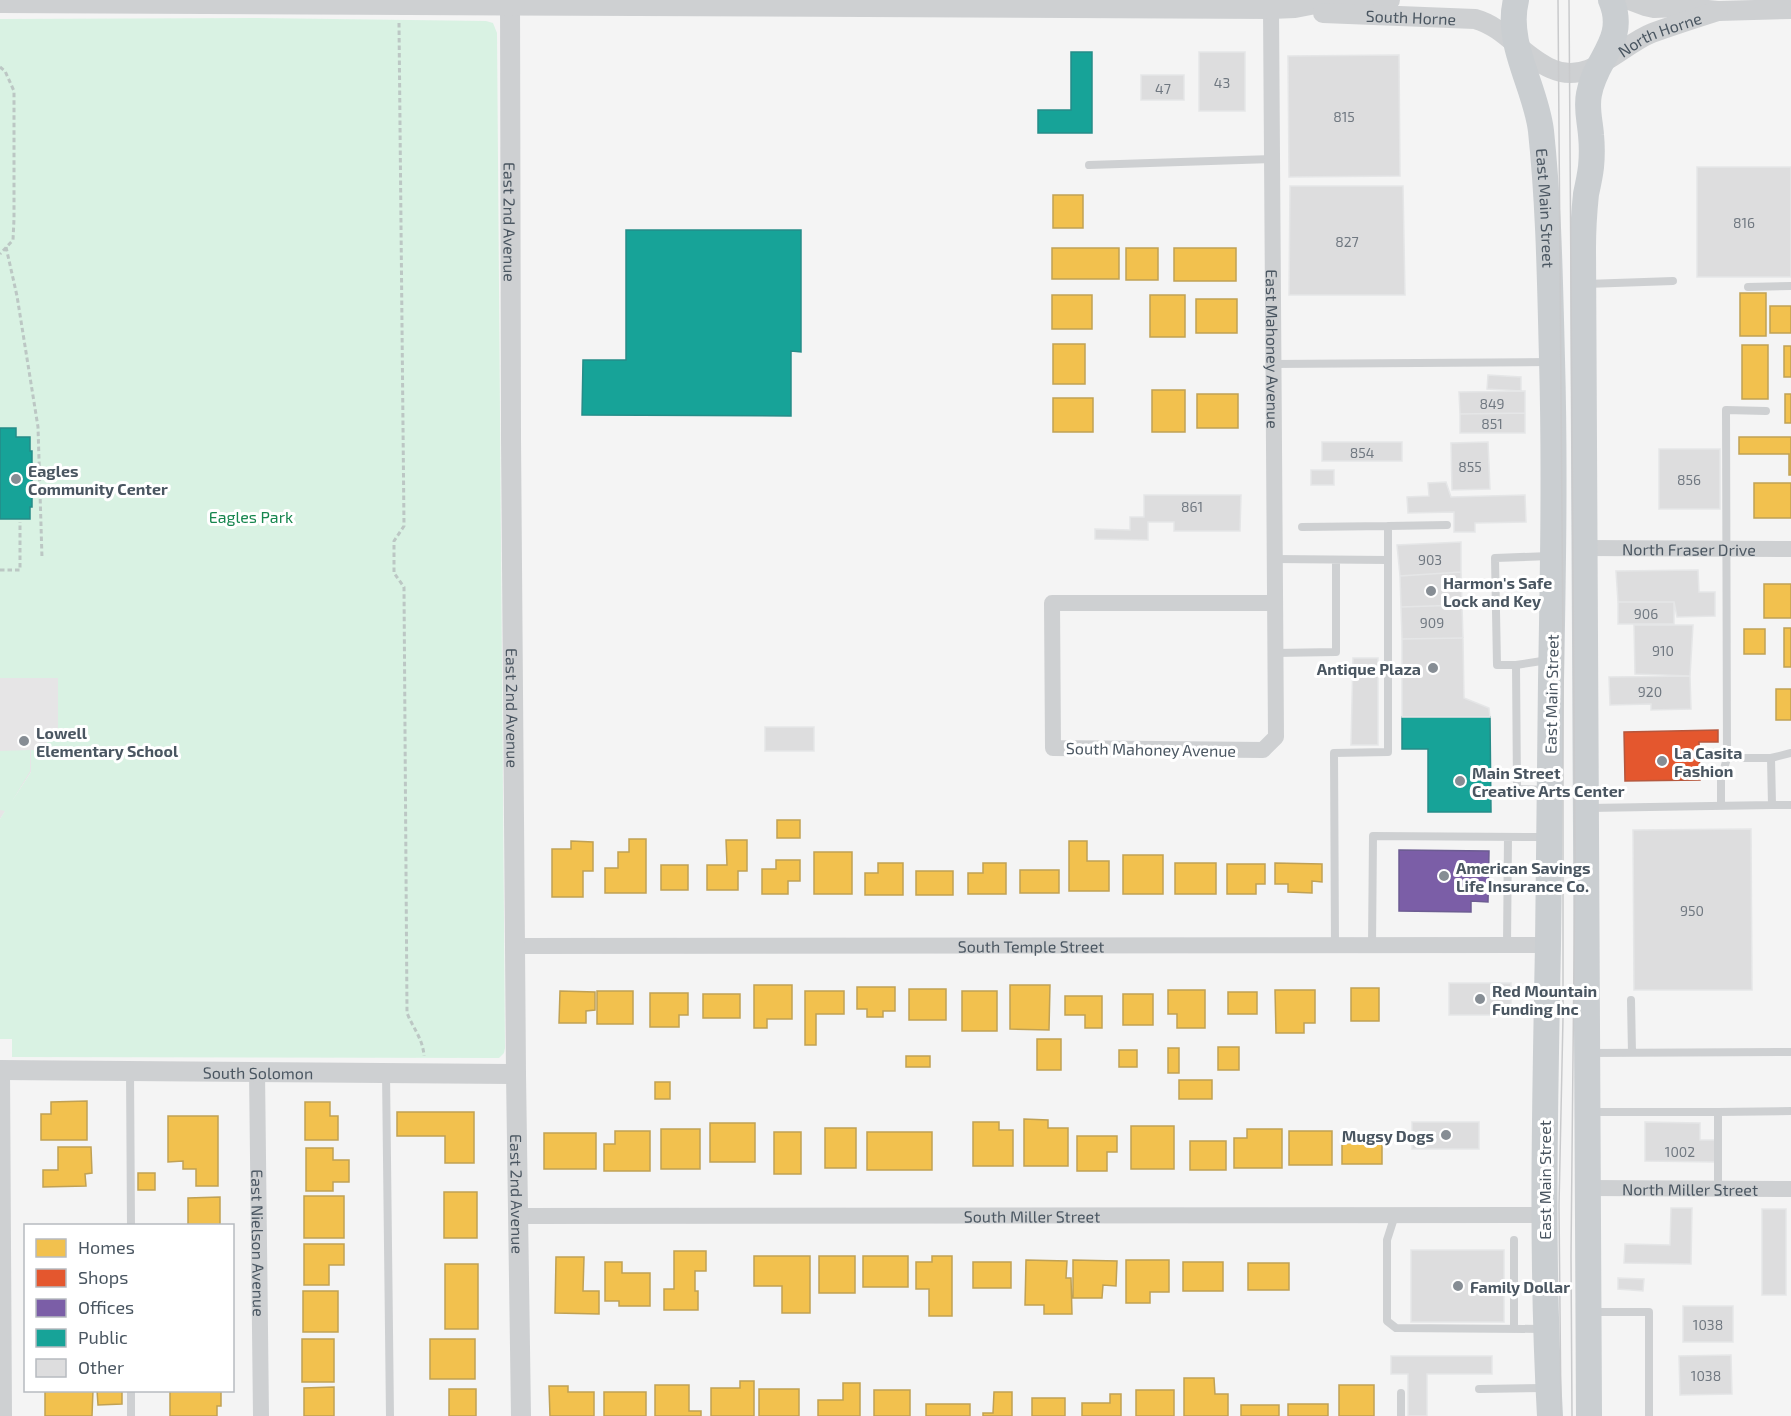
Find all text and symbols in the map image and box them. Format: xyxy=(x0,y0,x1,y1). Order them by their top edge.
street label: South Horne xyxy=(1365,5,1456,28)
street label: North Horne xyxy=(1614,7,1704,60)
house number: 43 xyxy=(1214,74,1230,91)
house number: 47 xyxy=(1155,80,1171,97)
house number: 815 xyxy=(1333,108,1355,125)
street label: East Main Street xyxy=(1533,147,1559,268)
street label: East 2nd Avenue xyxy=(501,162,520,282)
house number: 816 xyxy=(1733,214,1755,231)
house number: 827 xyxy=(1335,233,1359,250)
street label: East Mahoney Avenue xyxy=(1263,269,1283,429)
house number: 849 xyxy=(1479,395,1505,412)
house number: 851 xyxy=(1481,415,1503,432)
house number: 854 xyxy=(1350,444,1374,461)
house number: 855 xyxy=(1458,458,1482,475)
place label: Eagles Community Center xyxy=(28,461,168,499)
house number: 856 xyxy=(1677,471,1701,488)
marker: Eagles Community Center xyxy=(9,472,23,486)
house number: 861 xyxy=(1181,498,1203,515)
park label: Eagles Park xyxy=(209,507,293,526)
street label: North Fraser Drive xyxy=(1622,539,1756,558)
house number: 903 xyxy=(1418,551,1442,568)
place label: Harmon's Safe Lock and Key xyxy=(1443,573,1552,611)
marker: Harmon's Safe Lock and Key xyxy=(1424,584,1438,598)
house number: 906 xyxy=(1634,605,1658,622)
house number: 909 xyxy=(1420,614,1444,631)
street label: East Main Street xyxy=(1540,634,1562,754)
house number: 910 xyxy=(1652,642,1674,659)
street label: East 2nd Avenue xyxy=(503,648,523,768)
place label: Antique Plaza xyxy=(1317,659,1421,678)
marker: Antique Plaza xyxy=(1426,661,1440,675)
house number: 920 xyxy=(1638,683,1662,700)
place label: Lowell Elementary School xyxy=(36,723,179,761)
marker: Lowell Elementary School xyxy=(17,734,31,748)
street label: South Mahoney Avenue xyxy=(1066,738,1236,760)
place label: La Casita Fashion xyxy=(1674,743,1742,780)
marker: La Casita Fashion xyxy=(1655,754,1669,768)
place label: Main Street Creative Arts Center xyxy=(1472,763,1625,800)
marker: Main Street Creative Arts Center xyxy=(1453,774,1467,788)
place label: American Savings Life Insurance Co. xyxy=(1456,858,1590,895)
marker: American Savings Life Insurance Co. xyxy=(1437,869,1451,883)
house number: 950 xyxy=(1680,902,1704,919)
street label: South Temple Street xyxy=(958,936,1104,955)
place label: Red Mountain Funding Inc xyxy=(1492,981,1597,1018)
marker: Red Mountain Funding Inc xyxy=(1473,992,1487,1006)
street label: South Solomon xyxy=(203,1062,313,1082)
street label: East Main Street xyxy=(1535,1120,1554,1240)
place label: Mugsy Dogs xyxy=(1342,1126,1434,1146)
marker: Mugsy Dogs xyxy=(1439,1128,1453,1142)
street label: East 2nd Avenue xyxy=(507,1134,528,1254)
house number: 1002 xyxy=(1665,1143,1695,1160)
street label: East Nielson Avenue xyxy=(249,1169,269,1317)
street label: North Miller Street xyxy=(1622,1179,1758,1198)
street label: South Miller Street xyxy=(964,1206,1100,1225)
legend xyxy=(24,1224,234,1392)
text: Homes xyxy=(78,1236,135,1258)
text: Shops xyxy=(78,1266,128,1288)
place label: Family Dollar xyxy=(1470,1277,1570,1297)
marker: Family Dollar xyxy=(1451,1279,1465,1293)
text: Offices xyxy=(78,1296,134,1318)
house number: 1038 xyxy=(1693,1316,1723,1333)
text: Public xyxy=(78,1326,128,1348)
text: Other xyxy=(78,1356,124,1378)
house number: 1038 xyxy=(1691,1367,1721,1384)

